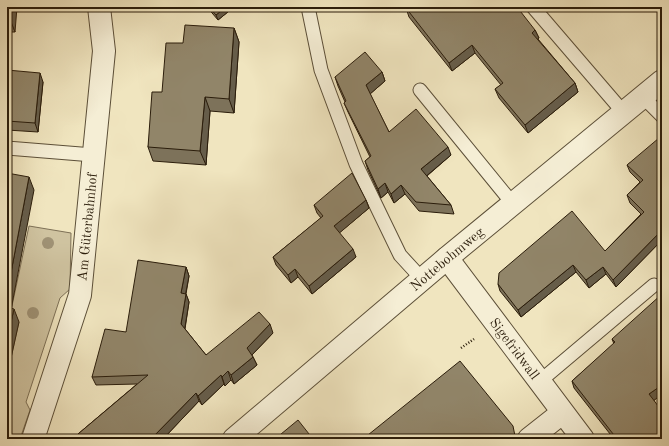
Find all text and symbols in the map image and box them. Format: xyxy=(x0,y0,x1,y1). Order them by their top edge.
street label: Am Güterbahnhof xyxy=(75,171,100,282)
street label: Nottebohmweg xyxy=(408,224,487,294)
street label: Sigefridwall xyxy=(487,316,542,382)

